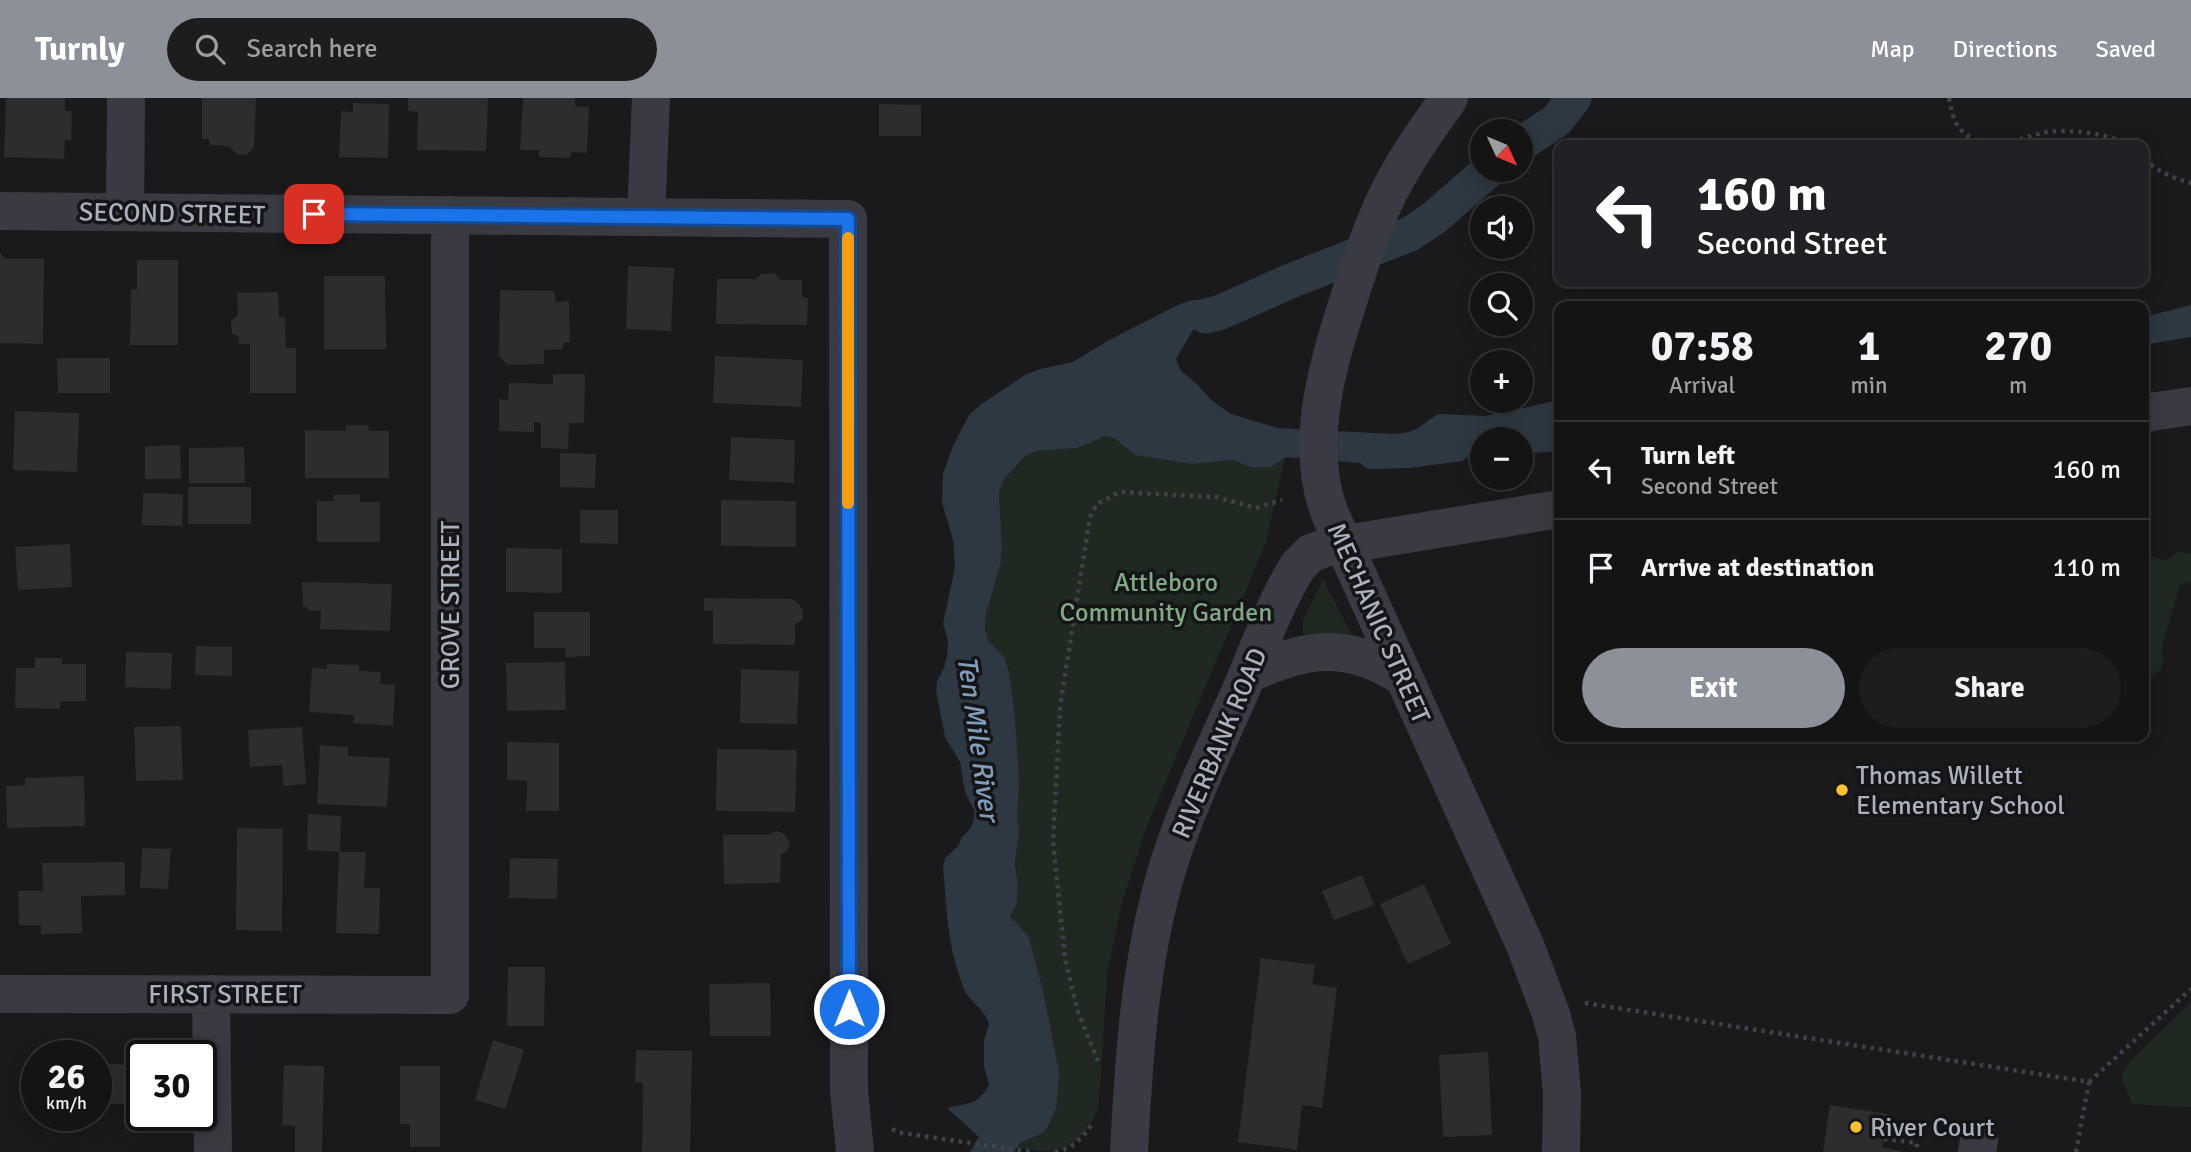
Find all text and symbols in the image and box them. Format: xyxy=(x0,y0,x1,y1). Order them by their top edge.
search box xyxy=(167,18,657,81)
text: Turnly xyxy=(35,29,125,70)
icon: search xyxy=(191,30,229,68)
text: Search here xyxy=(247,33,378,65)
text: Map xyxy=(1870,34,1915,64)
text: Directions xyxy=(1953,34,2058,64)
text: Saved xyxy=(2096,34,2156,64)
north arrow xyxy=(1470,119,1533,182)
map controls xyxy=(1470,119,1533,490)
text: 160 m xyxy=(1697,164,1827,224)
icon: left xyxy=(1582,168,1673,259)
pin xyxy=(284,184,344,244)
icon: arrive xyxy=(295,195,333,233)
street label: SECOND STREET xyxy=(79,196,266,232)
button: sound xyxy=(1470,196,1533,259)
text: Second Street xyxy=(1697,224,1887,263)
button: search xyxy=(1470,273,1533,336)
text: 07:58 xyxy=(1651,321,1754,372)
text: 1 xyxy=(1858,321,1880,372)
text: 270 xyxy=(1984,321,2052,372)
button: + xyxy=(1470,350,1533,413)
text: Arrival xyxy=(1669,371,1735,400)
text: min xyxy=(1850,371,1888,400)
text: m xyxy=(2009,371,2027,400)
button: − xyxy=(1470,427,1533,490)
text: Turn left xyxy=(1641,440,1735,472)
icon: left xyxy=(1582,451,1620,489)
text: 160 m xyxy=(2052,454,2121,486)
text: Second Street xyxy=(1641,472,1778,501)
street label: MECHANIC STREET xyxy=(1320,518,1437,729)
street label: GROVE STREET xyxy=(435,521,467,689)
icon: arrive xyxy=(1582,549,1620,587)
text: Arrive at destination xyxy=(1641,552,1874,584)
text: 110 m xyxy=(2052,552,2121,584)
park label: Attleboro Community Garden xyxy=(1059,567,1273,629)
street label: RIVERBANK ROAD xyxy=(1165,643,1274,843)
button: Exit xyxy=(1582,648,1845,728)
button: Share xyxy=(1859,648,2121,728)
water label: Ten Mile River xyxy=(950,654,1007,826)
place label: Thomas Willett Elementary School xyxy=(1856,760,2065,822)
marker: Thomas Willett Elementary School xyxy=(1834,782,1850,798)
position arrow xyxy=(812,972,886,1046)
street label: FIRST STREET xyxy=(148,979,302,1011)
speed limit sign: 30 xyxy=(126,1040,217,1131)
text: 26 xyxy=(48,1055,85,1098)
text: km/h xyxy=(46,1092,87,1114)
place label: River Court xyxy=(1870,1112,1995,1144)
marker: River Court xyxy=(1848,1119,1864,1135)

